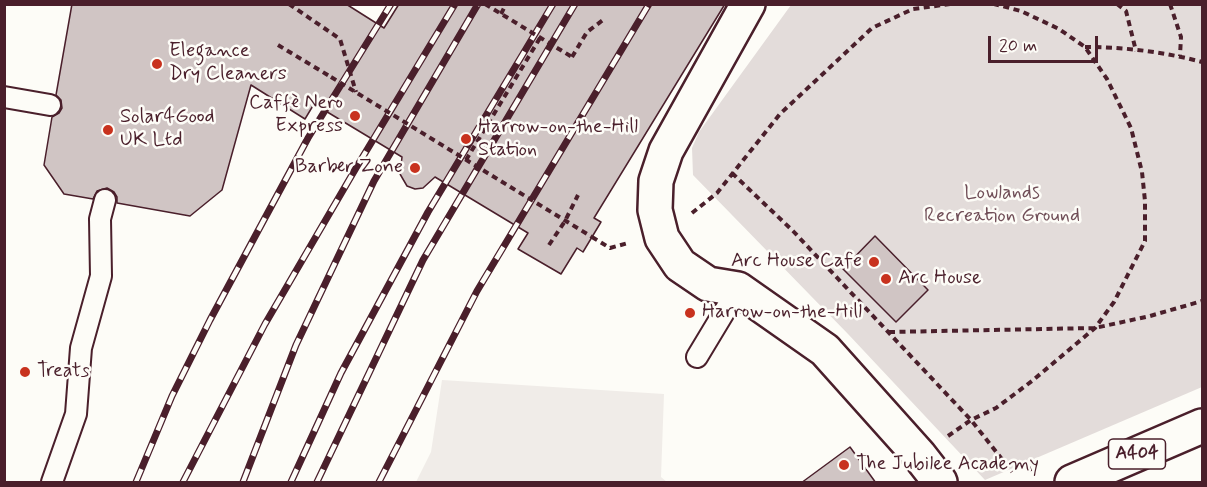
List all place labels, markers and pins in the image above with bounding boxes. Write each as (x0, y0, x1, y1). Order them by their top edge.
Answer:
place label: Elegance Dry Cleaners (169, 40, 287, 87)
marker: Elegance Dry Cleaners (150, 57, 164, 71)
place label: Caffè Nero Express (249, 92, 343, 139)
place label: Solar4Good UK Ltd (120, 106, 215, 153)
marker: Caffè Nero Express (348, 109, 362, 123)
place label: Harrow-on-the-Hill Station (478, 116, 638, 163)
marker: Solar4Good UK Ltd (101, 123, 115, 137)
marker: Harrow-on-the-Hill Station (459, 132, 473, 146)
place label: Barber Zone (295, 156, 403, 180)
marker: Barber Zone (408, 161, 422, 175)
place label: Arc House Cafe (731, 250, 862, 274)
marker: Arc House Cafe (867, 255, 881, 269)
place label: Arc House (898, 267, 981, 291)
marker: Arc House (879, 272, 893, 286)
place label: Harrow-on-the-Hill (702, 301, 862, 325)
marker: Harrow-on-the-Hill (683, 306, 697, 320)
place label: Treats (37, 360, 90, 384)
marker: Treats (18, 365, 32, 379)
place label: The Jubilee Academy (856, 453, 1039, 477)
marker: The Jubilee Academy (837, 458, 851, 472)

